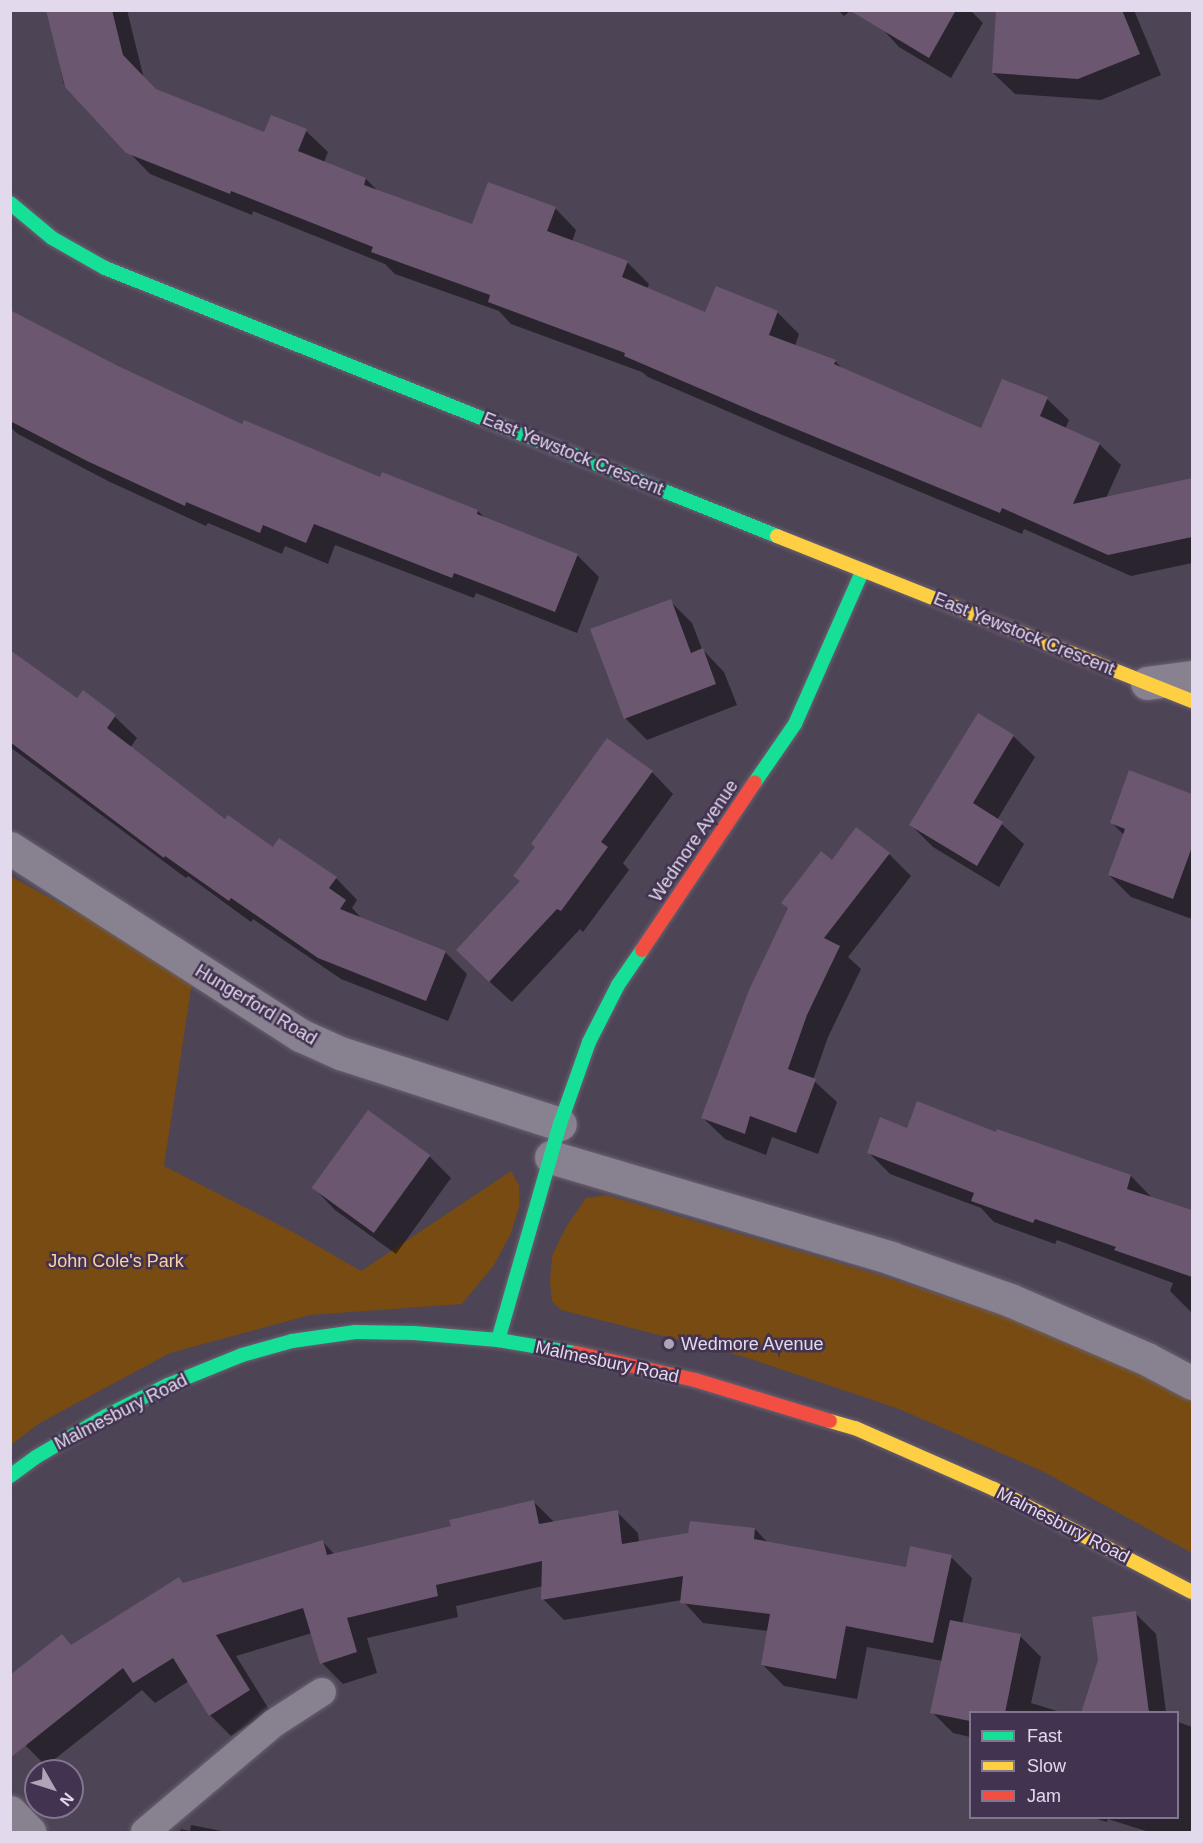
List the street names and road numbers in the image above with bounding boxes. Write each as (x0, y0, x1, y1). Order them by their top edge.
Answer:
street label: East Yewstock Crescent (479, 408, 667, 500)
street label: East Yewstock Crescent (930, 588, 1118, 680)
street label: Wedmore Avenue (645, 776, 743, 906)
street label: Hungerford Road (191, 960, 321, 1050)
street label: Malmesbury Road (533, 1336, 681, 1388)
street label: Malmesbury Road (51, 1369, 191, 1455)
street label: Malmesbury Road (993, 1482, 1133, 1568)

